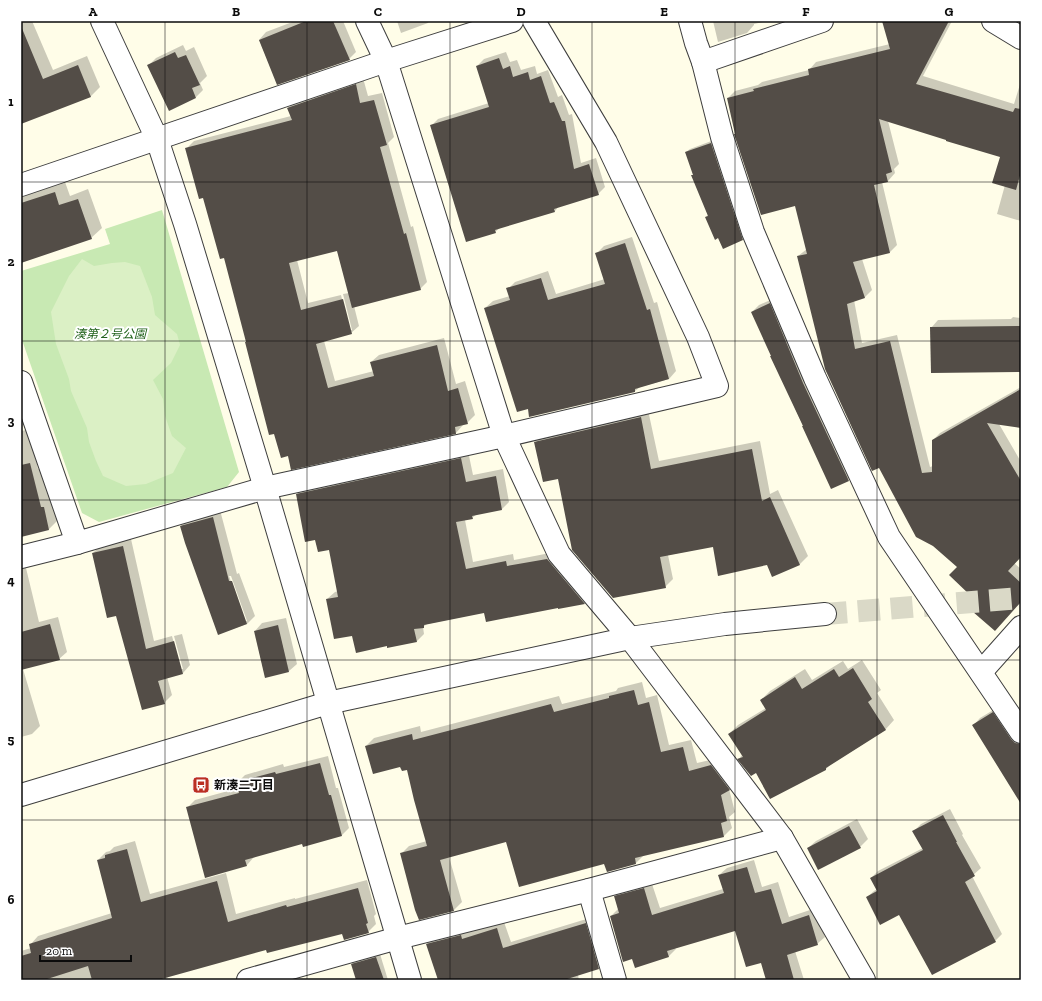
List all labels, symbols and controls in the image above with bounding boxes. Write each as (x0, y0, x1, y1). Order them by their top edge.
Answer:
text: A (89, 4, 98, 19)
text: B (232, 4, 240, 19)
text: C (374, 4, 382, 19)
text: D (516, 4, 526, 19)
text: E (660, 4, 668, 19)
text: F (802, 4, 810, 19)
text: G (945, 4, 954, 19)
text: 1 (8, 94, 14, 109)
text: 2 (8, 254, 15, 269)
park label: 湊第２号公園 (74, 327, 148, 341)
text: 3 (8, 413, 15, 428)
text: 4 (7, 573, 15, 588)
text: 5 (8, 732, 15, 747)
bus stop icon: 新湊二丁目 (191, 775, 211, 795)
place label: 新湊二丁目 (214, 778, 274, 792)
text: 6 (8, 892, 15, 907)
scale bar (40, 937, 131, 963)
text: 20 m (46, 944, 73, 958)

